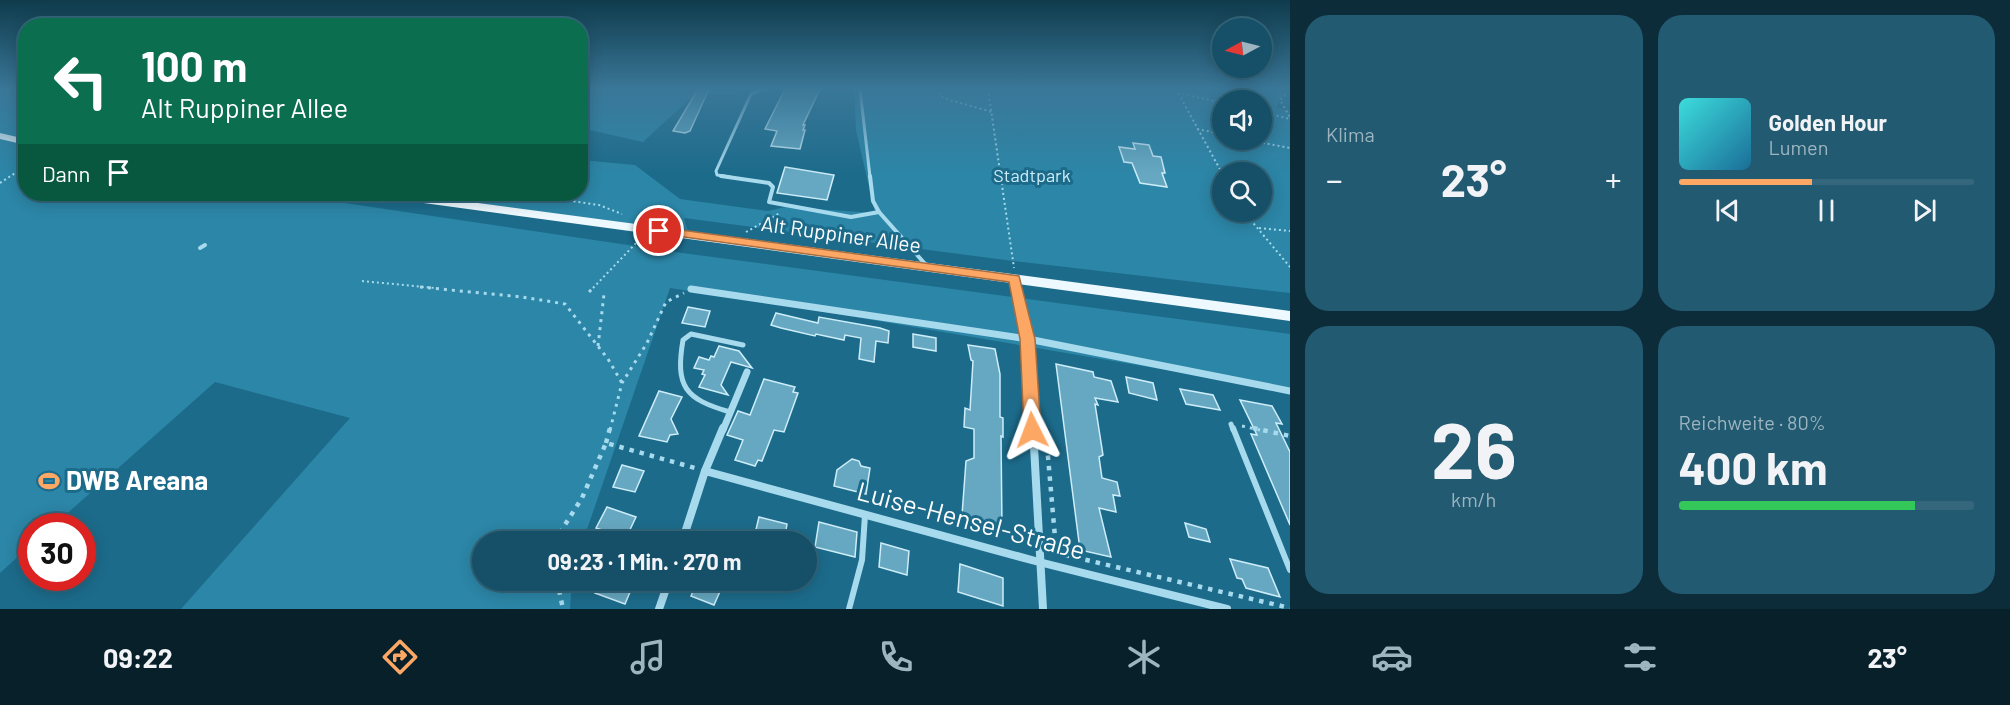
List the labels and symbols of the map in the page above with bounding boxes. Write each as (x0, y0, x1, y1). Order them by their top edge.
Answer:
north arrow (1212, 18, 1272, 78)
park label: Stadtpark (993, 164, 1071, 186)
pin (633, 205, 684, 256)
street label: Alt Ruppiner Allee (760, 210, 923, 257)
position arrow (1000, 398, 1064, 462)
place label: DWB Areana (66, 464, 208, 495)
sports icon: DWB Areana (37, 469, 61, 493)
street label: Luise-Hensel-Straße (854, 474, 1089, 565)
speed limit sign: 30 (18, 513, 96, 591)

